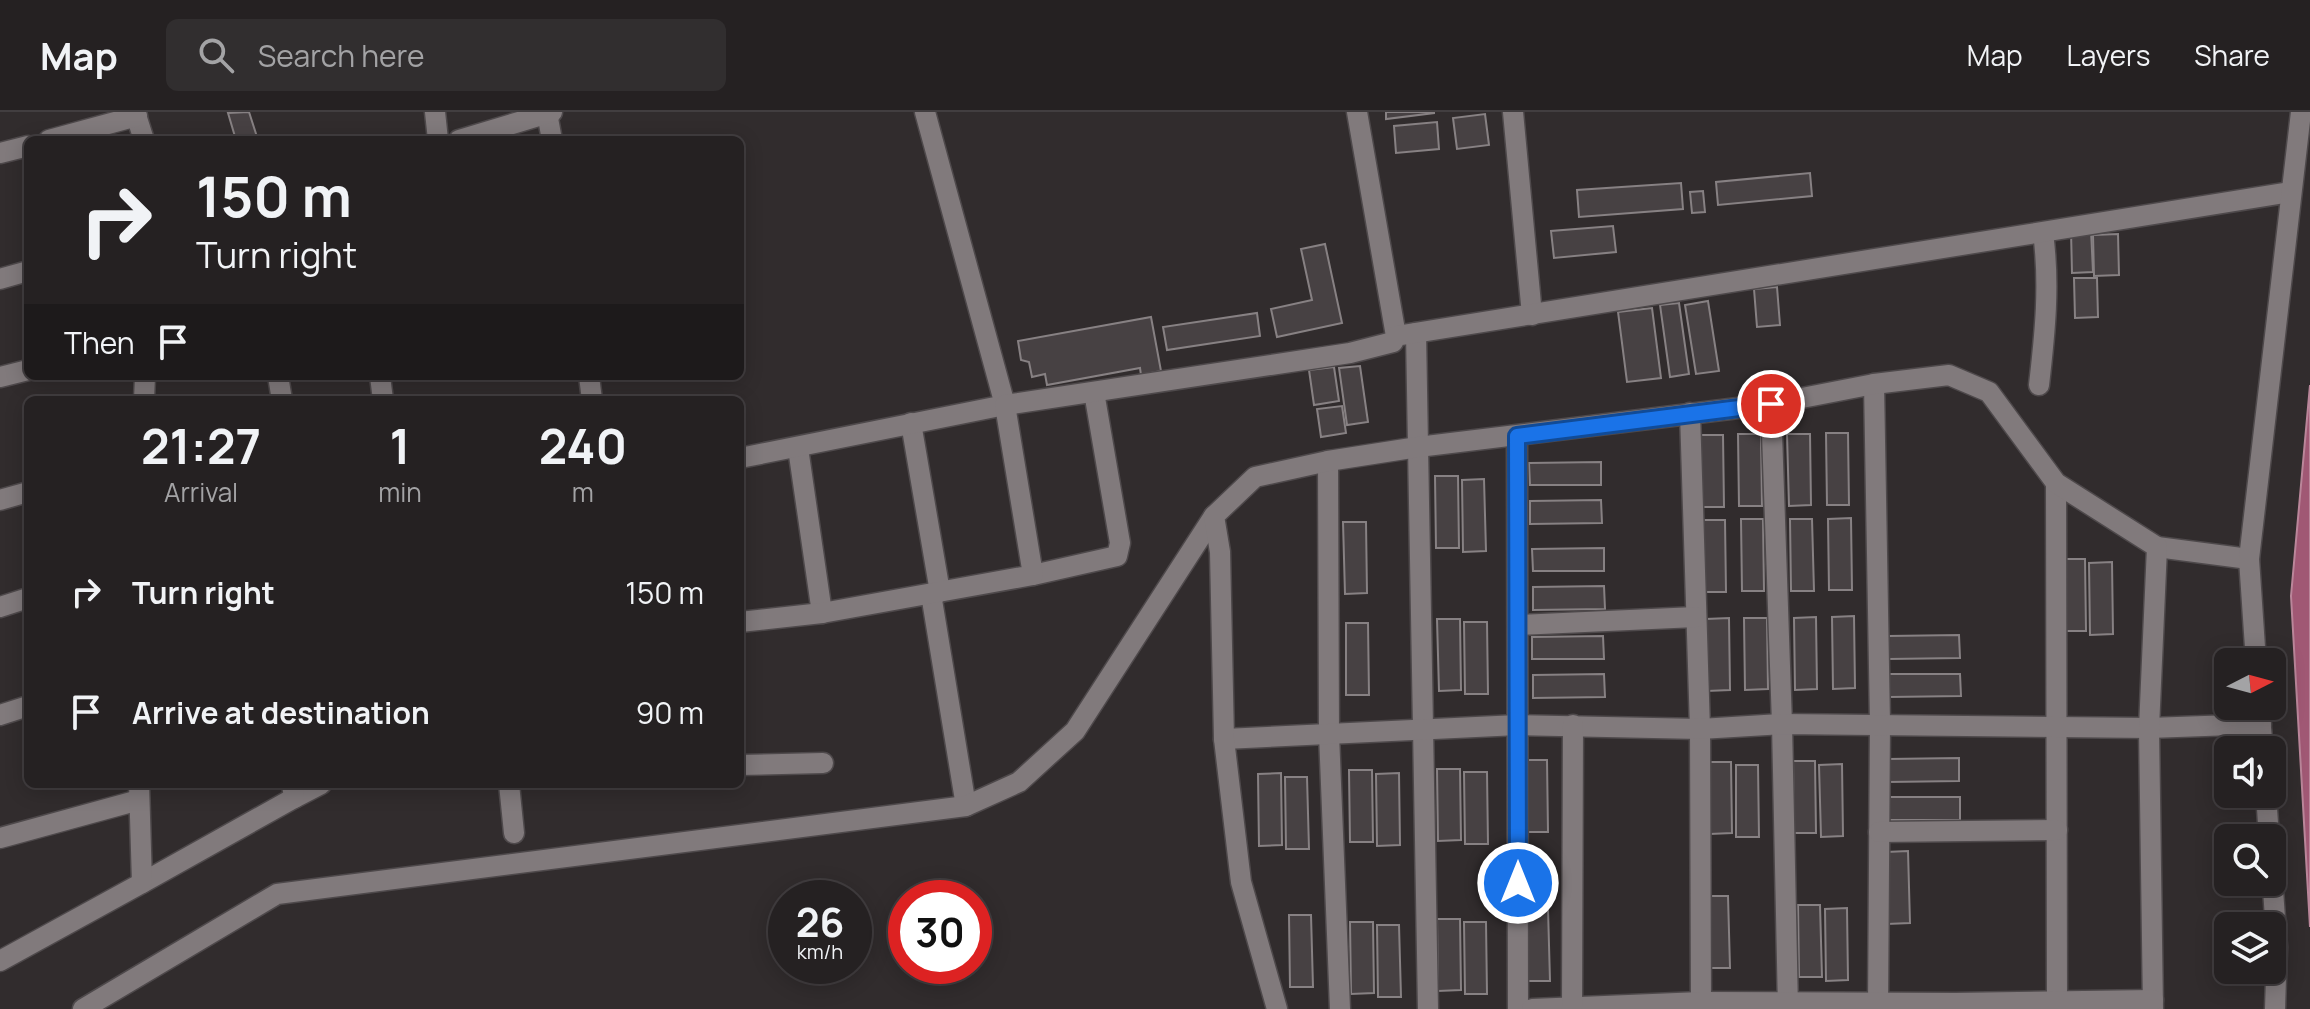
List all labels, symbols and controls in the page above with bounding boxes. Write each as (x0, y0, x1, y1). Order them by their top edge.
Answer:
search box (166, 19, 726, 91)
text: Map (40, 29, 118, 81)
icon: search (194, 33, 238, 77)
text: Search here (258, 35, 425, 76)
text: Map (1967, 36, 2023, 74)
text: Layers (2067, 36, 2150, 74)
text: Share (2194, 36, 2270, 74)
text: 150 m (196, 157, 352, 234)
icon: right (64, 168, 168, 272)
text: Turn right (196, 230, 357, 279)
icon: arrive (151, 320, 195, 364)
text: Then (64, 322, 135, 363)
pin (1737, 370, 1805, 438)
icon: arrive (1749, 382, 1793, 426)
text: 21:27 (141, 413, 261, 478)
text: 1 (389, 413, 410, 478)
text: 240 (539, 413, 627, 478)
text: Arrival (164, 474, 238, 510)
text: min (378, 474, 422, 510)
text: m (572, 474, 594, 510)
icon: right (64, 570, 108, 614)
text: Turn right (132, 572, 275, 613)
text: 150 m (625, 572, 704, 613)
north arrow (2214, 648, 2286, 720)
map controls (2214, 648, 2286, 984)
icon: arrive (64, 690, 108, 734)
text: Arrive at destination (132, 692, 430, 733)
text: 90 m (636, 692, 704, 733)
button: sound (2214, 736, 2286, 808)
button: search (2214, 824, 2286, 896)
position arrow (1476, 841, 1560, 925)
speed limit sign: 30 (888, 880, 992, 984)
text: 26 (796, 894, 844, 949)
button: layers (2214, 912, 2286, 984)
text: km/h (797, 938, 843, 965)

